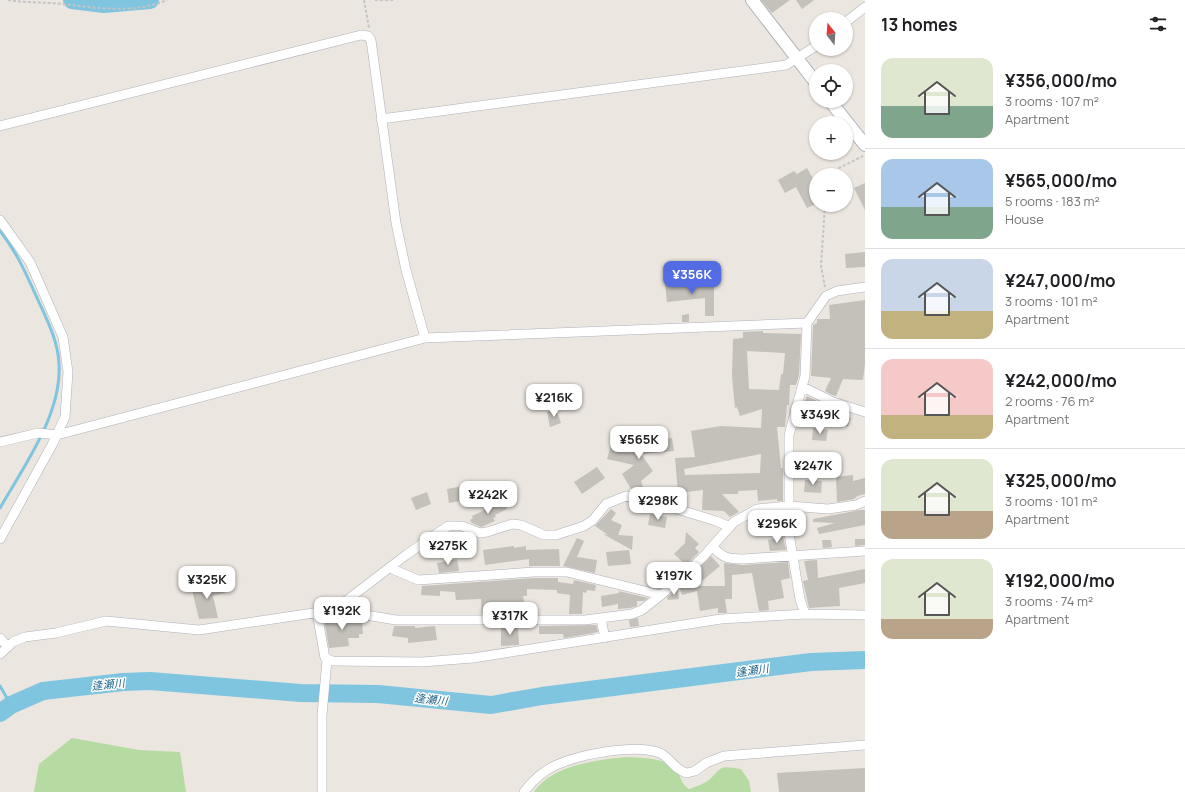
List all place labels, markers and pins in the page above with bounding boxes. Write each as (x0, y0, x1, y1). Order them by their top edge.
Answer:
pin: ¥356K (664, 261, 720, 295)
pin: ¥216K (526, 384, 582, 418)
pin: ¥349K (792, 401, 848, 435)
pin: ¥565K (611, 426, 667, 460)
pin: ¥247K (785, 452, 841, 486)
pin: ¥242K (460, 481, 516, 515)
pin: ¥298K (630, 487, 686, 521)
pin: ¥296K (749, 510, 805, 544)
pin: ¥275K (420, 532, 476, 566)
pin: ¥197K (646, 562, 702, 596)
pin: ¥325K (179, 566, 235, 600)
pin: ¥192K (314, 597, 370, 631)
pin: ¥317K (482, 602, 538, 636)

